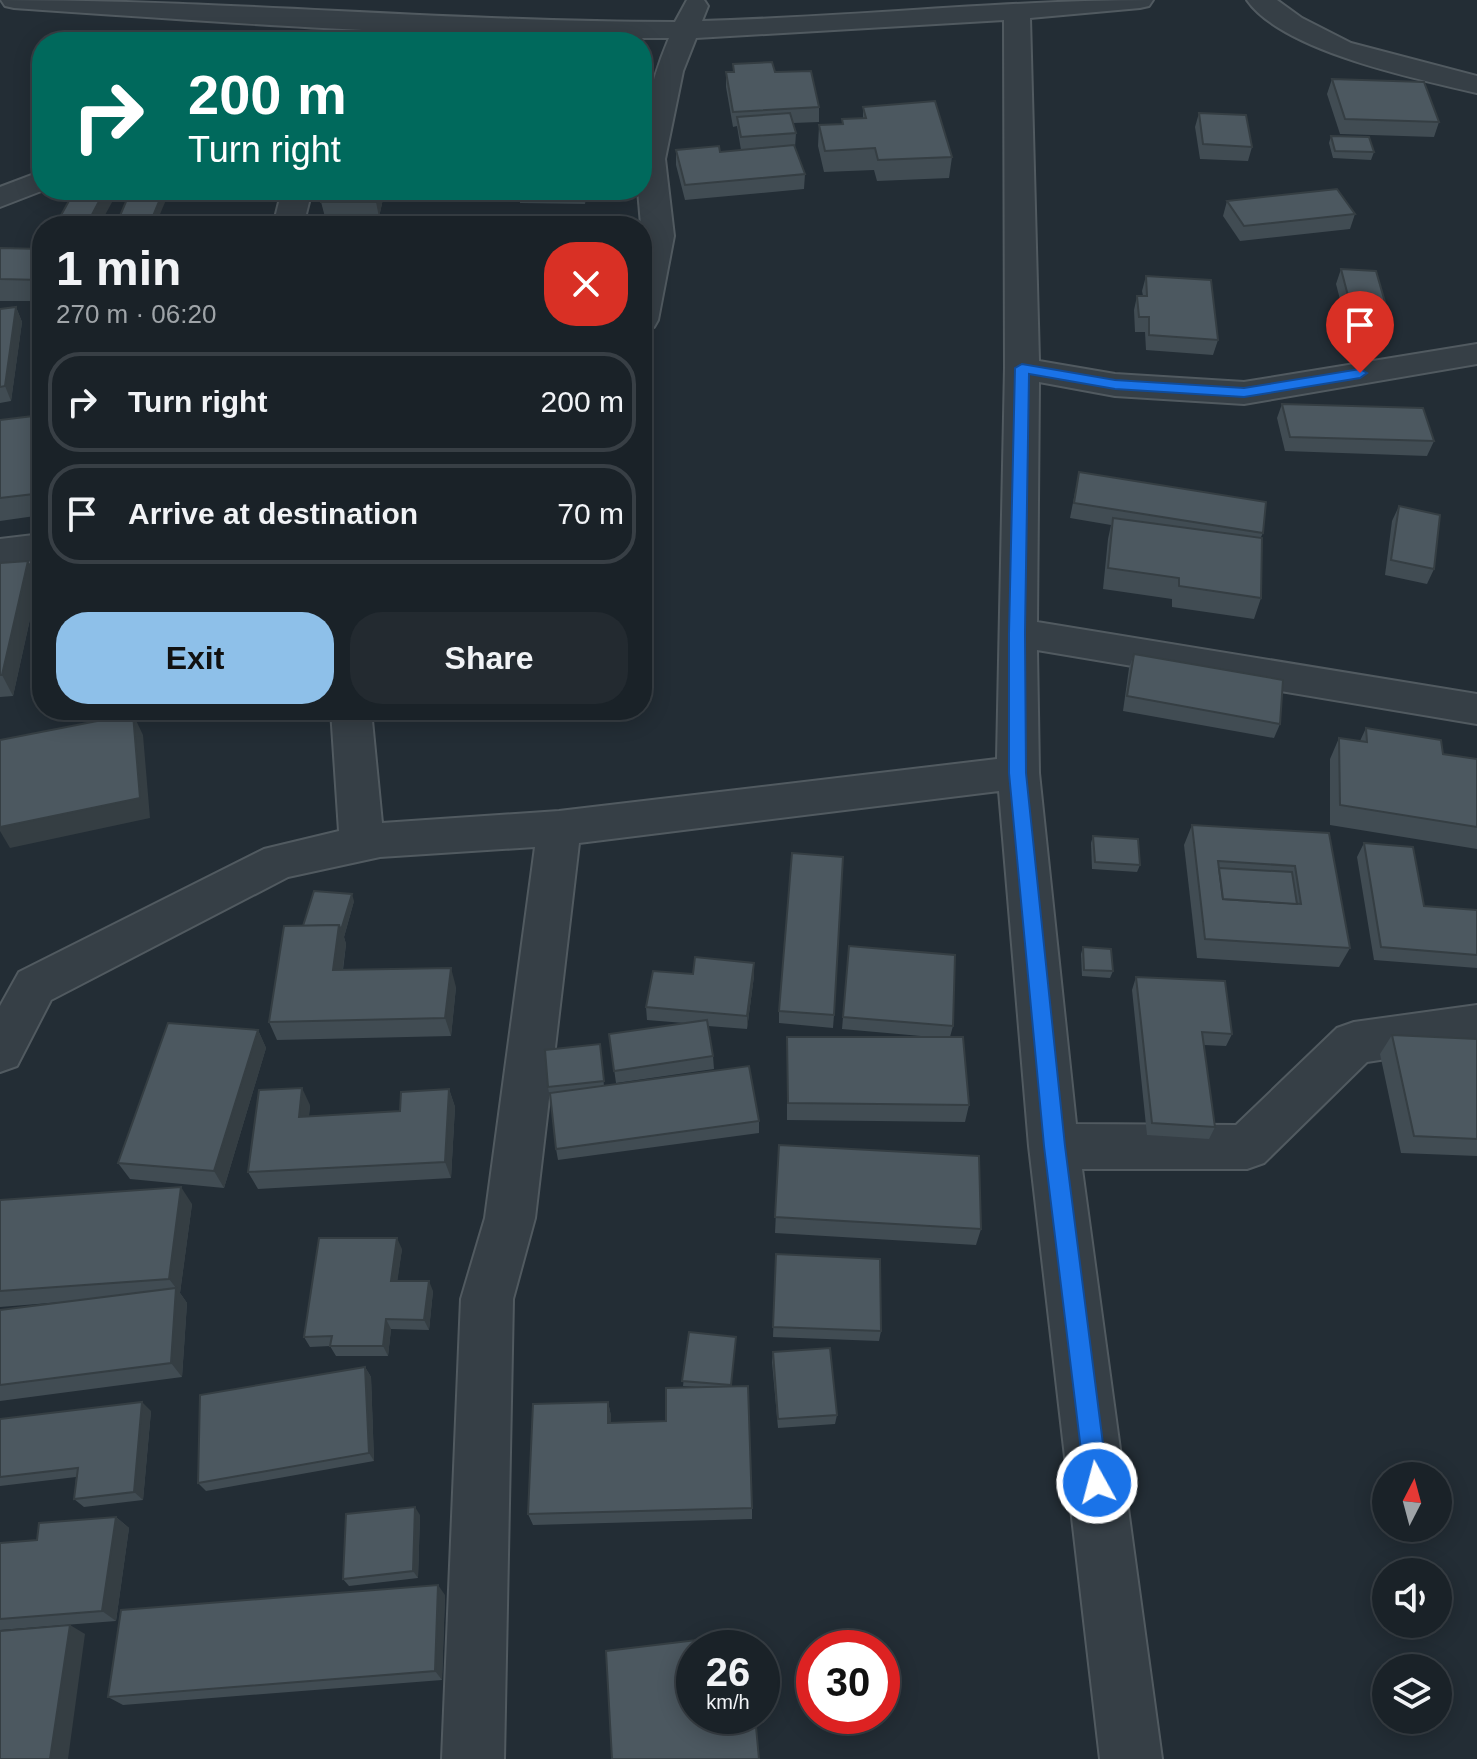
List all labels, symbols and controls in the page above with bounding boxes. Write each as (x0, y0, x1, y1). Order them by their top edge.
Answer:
text: 200 m (188, 63, 347, 126)
icon: right (56, 64, 160, 168)
text: Turn right (188, 129, 341, 170)
text: 1 min (56, 242, 181, 295)
button: close (544, 242, 628, 326)
pin (1326, 291, 1394, 373)
text: 270 m · 06:20 (56, 299, 216, 329)
icon: arrive (1338, 303, 1382, 347)
icon: right (60, 380, 104, 424)
text: Turn right (128, 385, 267, 418)
text: 200 m (541, 385, 624, 418)
icon: arrive (60, 492, 104, 536)
text: Arrive at destination (128, 497, 418, 530)
text: 70 m (557, 497, 624, 530)
button: Exit (56, 612, 334, 704)
button: Share (350, 612, 628, 704)
position arrow (1055, 1441, 1139, 1525)
north arrow (1372, 1462, 1452, 1542)
map controls (1372, 1462, 1452, 1734)
button: sound (1372, 1558, 1452, 1638)
speed limit sign: 30 (796, 1630, 900, 1734)
text: 26 (706, 1650, 750, 1694)
button: layers (1372, 1654, 1452, 1734)
text: km/h (706, 1691, 750, 1713)

